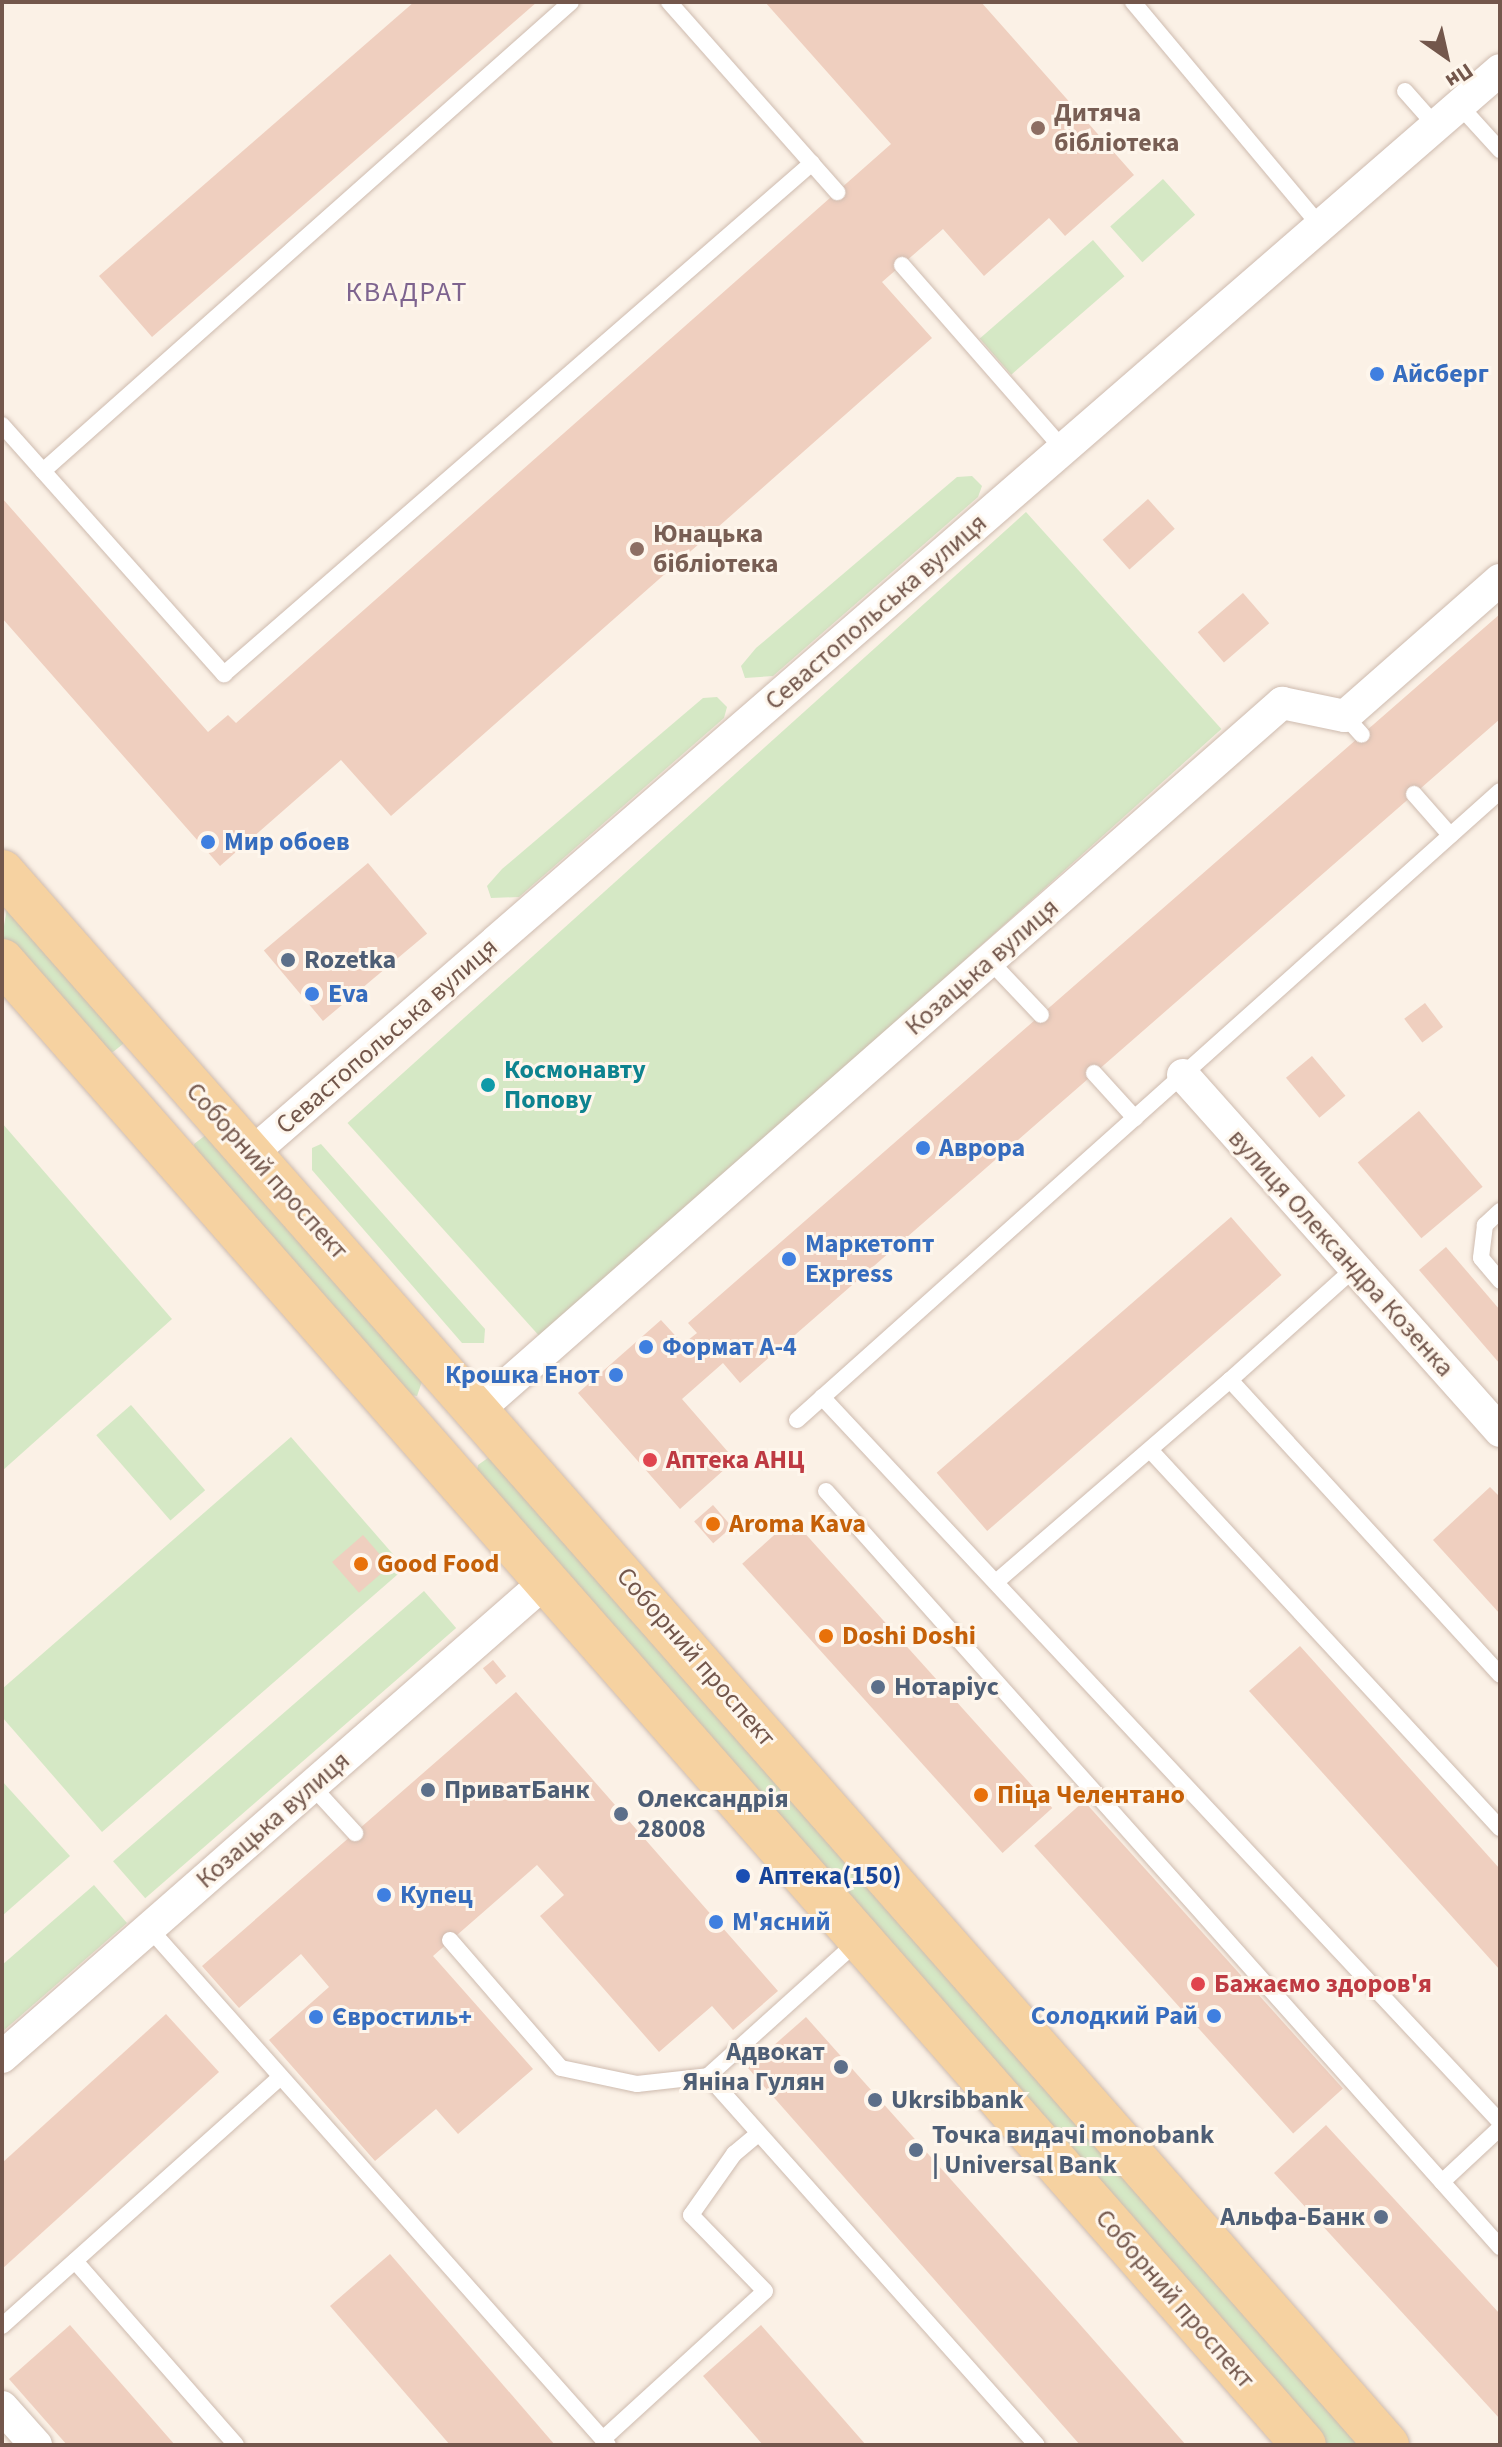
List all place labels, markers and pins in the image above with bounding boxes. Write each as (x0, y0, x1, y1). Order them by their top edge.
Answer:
place label: Дитяча бібліотека (1054, 97, 1179, 158)
marker: Дитяча бібліотека (1029, 119, 1047, 137)
place label: Айсберг (1393, 358, 1489, 390)
marker: Айсберг (1368, 365, 1386, 383)
place label: Юнацька бібліотека (653, 518, 778, 580)
marker: Юнацька бібліотека (628, 540, 646, 558)
place label: Мир обоев (224, 826, 350, 858)
marker: Мир обоев (199, 833, 217, 851)
place label: Rozetka (304, 944, 396, 976)
marker: Rozetka (279, 951, 297, 969)
place label: Eva (328, 978, 369, 1010)
marker: Eva (303, 985, 321, 1003)
place label: Космонавту Попову (504, 1054, 646, 1116)
marker: Космонавту Попову (479, 1076, 497, 1094)
place label: Аврора (939, 1132, 1025, 1164)
marker: Аврора (914, 1139, 932, 1157)
place label: Маркетопт Express (805, 1228, 935, 1290)
marker: Маркетопт Express (780, 1250, 798, 1268)
place label: Формат А-4 (662, 1331, 797, 1363)
marker: Формат А-4 (637, 1338, 655, 1356)
place label: Крошка Енот (445, 1359, 600, 1391)
marker: Крошка Енот (607, 1366, 625, 1384)
place label: Аптека АНЦ (666, 1444, 804, 1476)
marker: Аптека АНЦ (641, 1451, 659, 1469)
place label: Aroma Kava (729, 1508, 866, 1540)
marker: Aroma Kava (704, 1515, 722, 1533)
place label: Good Food (377, 1548, 499, 1580)
marker: Good Food (352, 1555, 370, 1573)
place label: Doshi Doshi (842, 1620, 976, 1652)
marker: Doshi Doshi (817, 1627, 835, 1645)
place label: Нотаріус (894, 1671, 999, 1703)
marker: Нотаріус (869, 1678, 887, 1696)
place label: ПриватБанк (444, 1774, 590, 1806)
place label: Піца Челентано (997, 1779, 1185, 1811)
marker: ПриватБанк (419, 1781, 437, 1799)
place label: Олександрія 28008 (637, 1783, 789, 1844)
marker: Піца Челентано (972, 1786, 990, 1804)
marker: Олександрія 28008 (612, 1805, 630, 1823)
place label: Аптека(150) (759, 1860, 901, 1892)
marker: Аптека(150) (734, 1867, 752, 1885)
place label: Купец (400, 1879, 473, 1911)
marker: Купец (375, 1886, 393, 1904)
place label: М'ясний (732, 1906, 831, 1938)
marker: М'ясний (707, 1913, 725, 1931)
place label: Бажаємо здоров'я (1214, 1968, 1432, 2000)
marker: Бажаємо здоров'я (1189, 1975, 1207, 1993)
place label: Солодкий Рай (1031, 2000, 1198, 2032)
place label: Євростиль+ (332, 2001, 472, 2033)
marker: Солодкий Рай (1205, 2007, 1223, 2025)
marker: Євростиль+ (307, 2008, 325, 2026)
place label: Адвокат Яніна Гулян (682, 2036, 825, 2098)
marker: Адвокат Яніна Гулян (832, 2058, 850, 2076)
place label: Ukrsibbank (891, 2084, 1024, 2116)
marker: Ukrsibbank (866, 2091, 884, 2109)
place label: Точка видачі monobank | Universal Bank (932, 2119, 1214, 2180)
marker: Точка видачі monobank | Universal Bank (907, 2141, 925, 2159)
place label: Альфа-Банк (1220, 2201, 1365, 2233)
marker: Альфа-Банк (1372, 2208, 1390, 2226)

